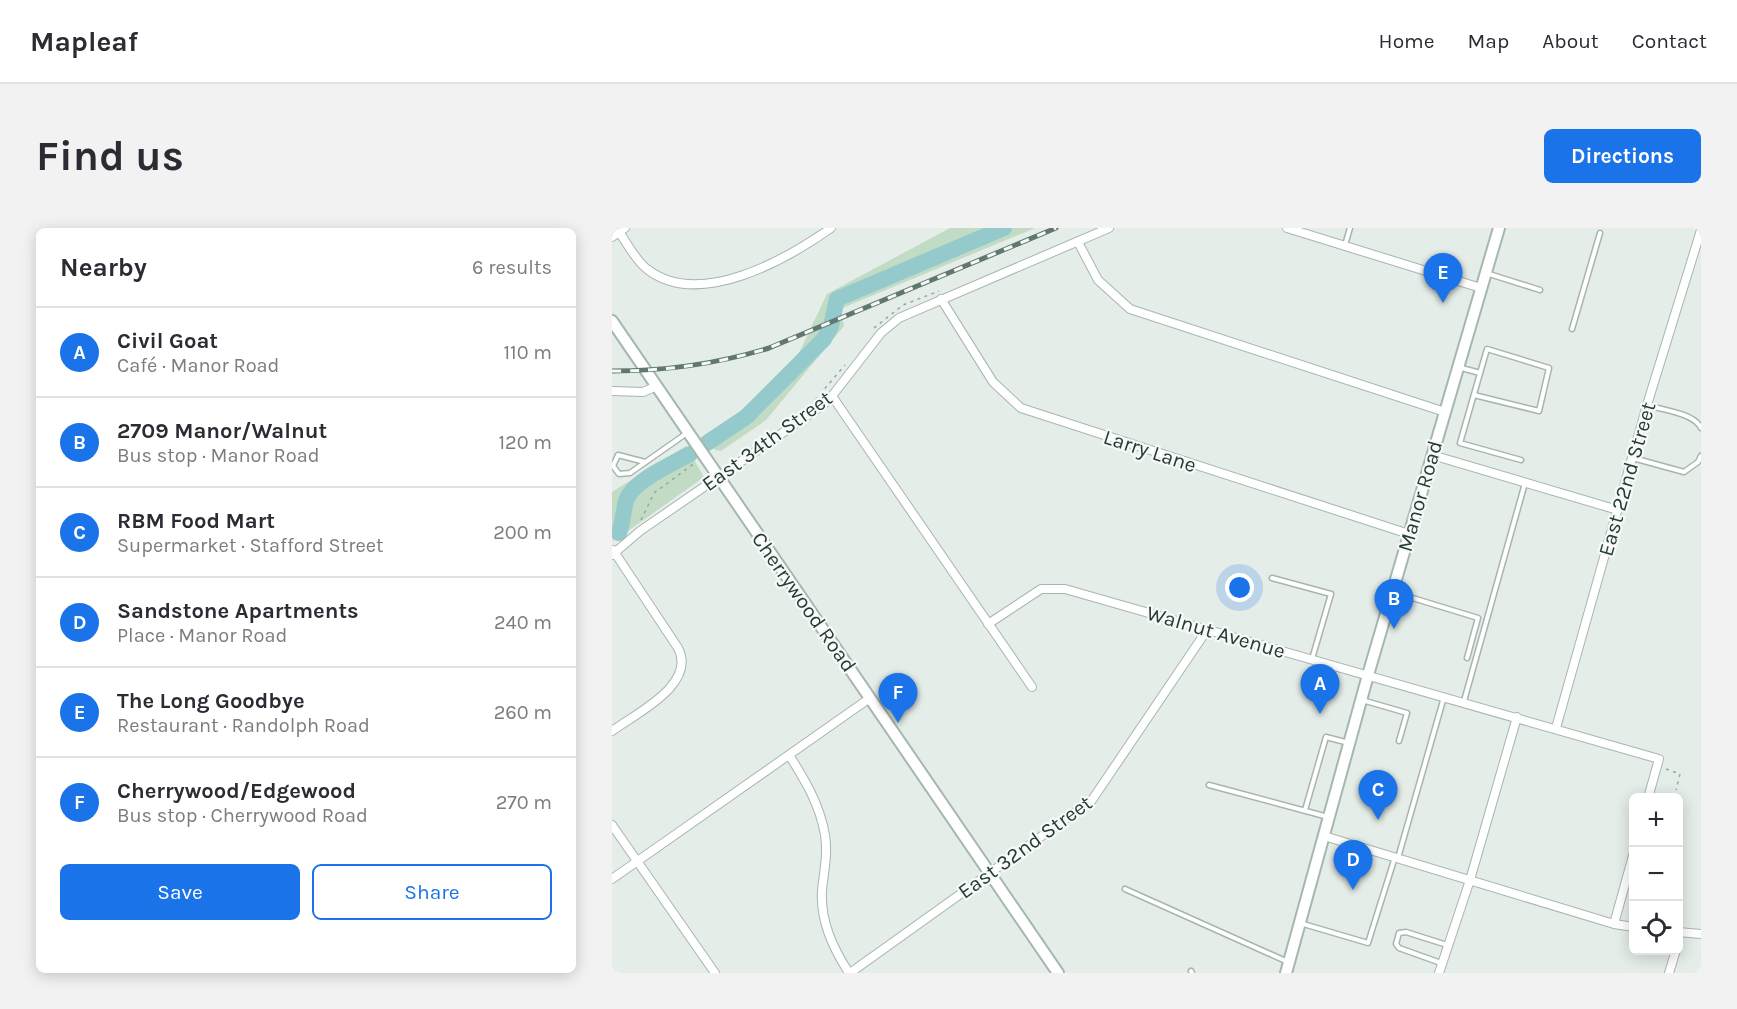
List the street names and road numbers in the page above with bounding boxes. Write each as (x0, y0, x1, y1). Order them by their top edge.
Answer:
street label: East 34th Street (697, 386, 837, 496)
street label: East 22nd Street (1594, 399, 1661, 559)
street label: Larry Lane (1101, 425, 1199, 477)
street label: Manor Road (1393, 438, 1447, 554)
street label: Cherrywood Road (747, 527, 861, 677)
street label: Walnut Avenue (1144, 601, 1288, 663)
street label: East 32nd Street (953, 790, 1097, 904)

